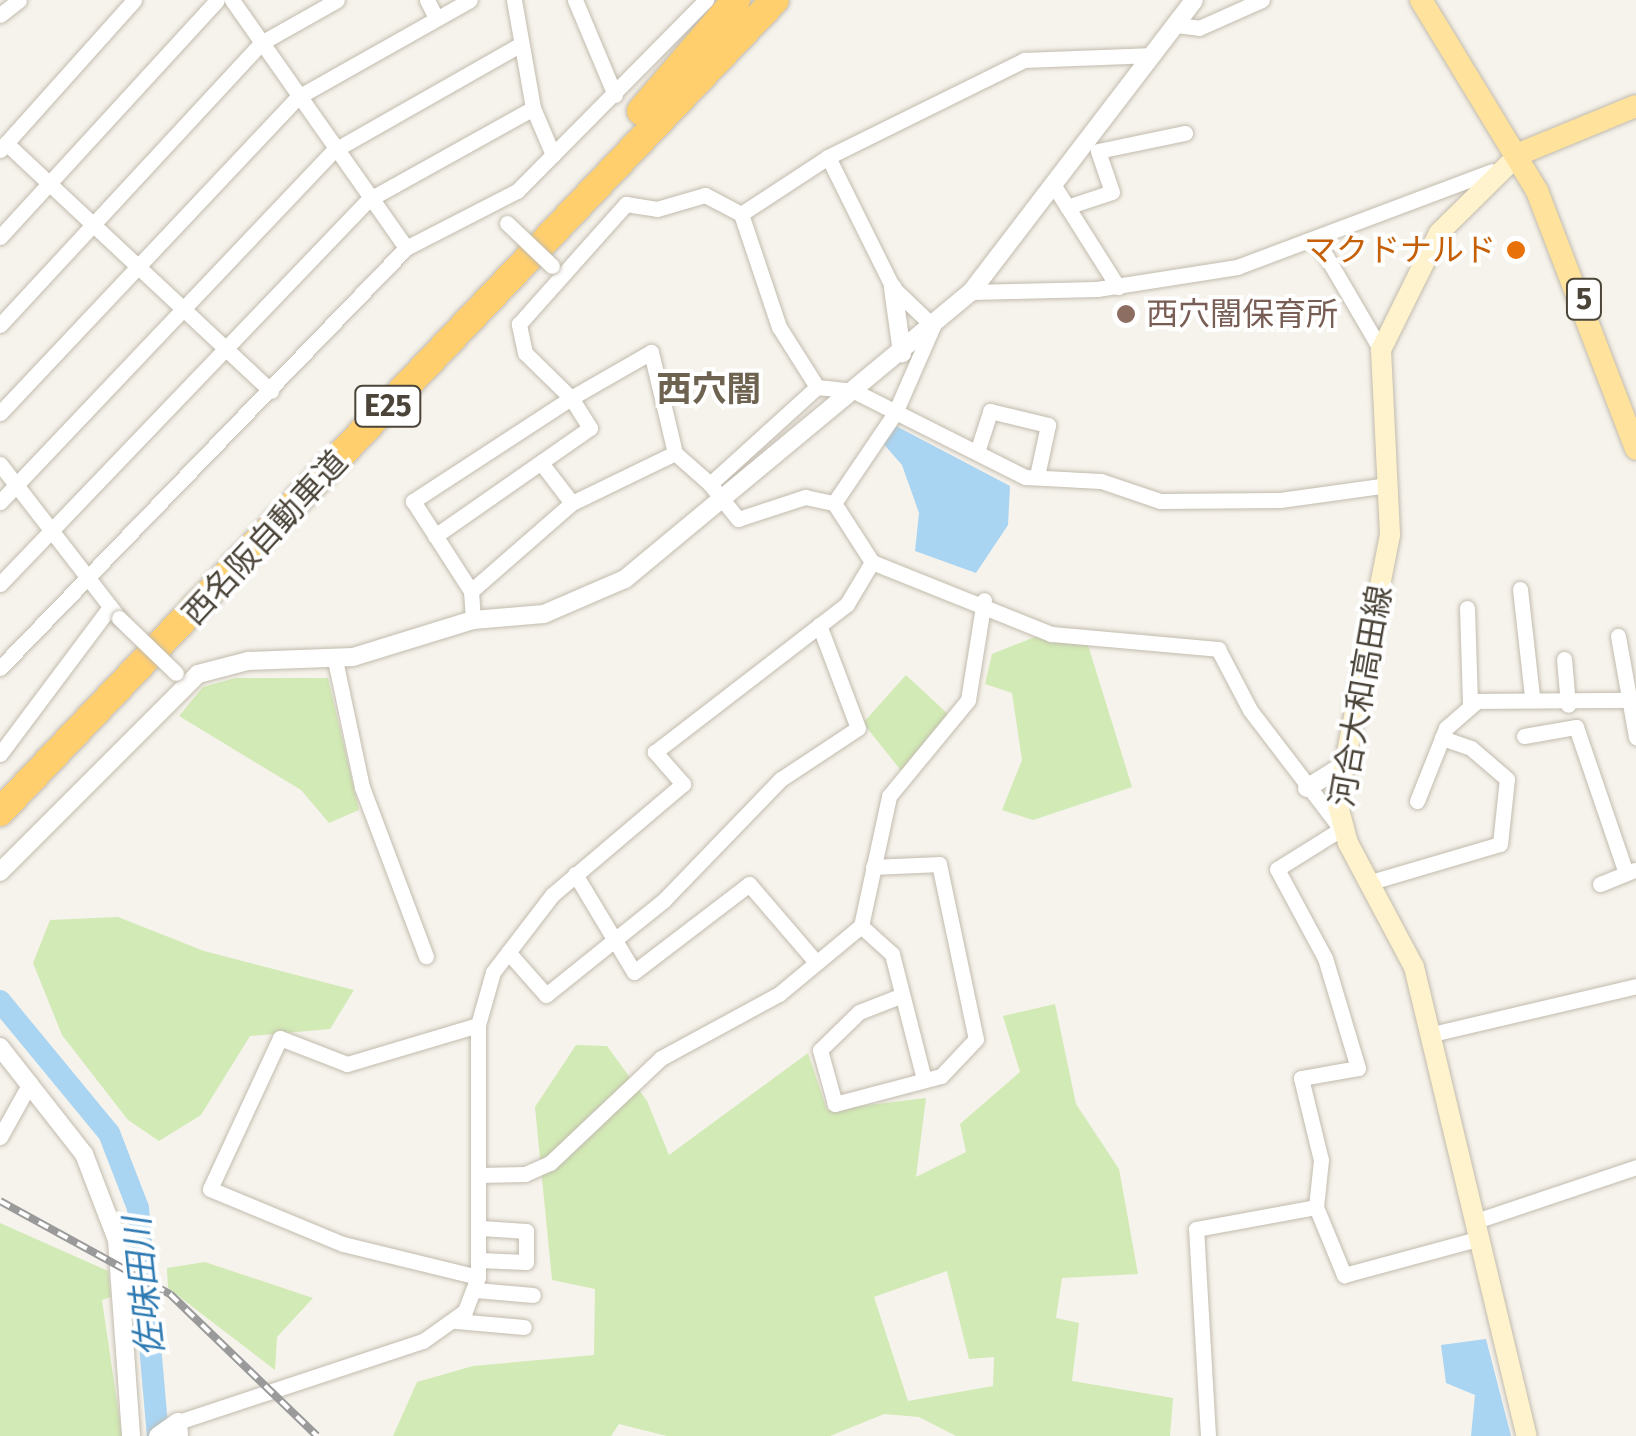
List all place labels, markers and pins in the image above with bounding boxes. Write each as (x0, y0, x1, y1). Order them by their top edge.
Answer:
place label: マクドナルド (1304, 231, 1496, 269)
marker: マクドナルド (1505, 239, 1527, 261)
place label: 西穴闇保育所 (1146, 295, 1338, 333)
marker: 西穴闇保育所 (1115, 303, 1137, 325)

